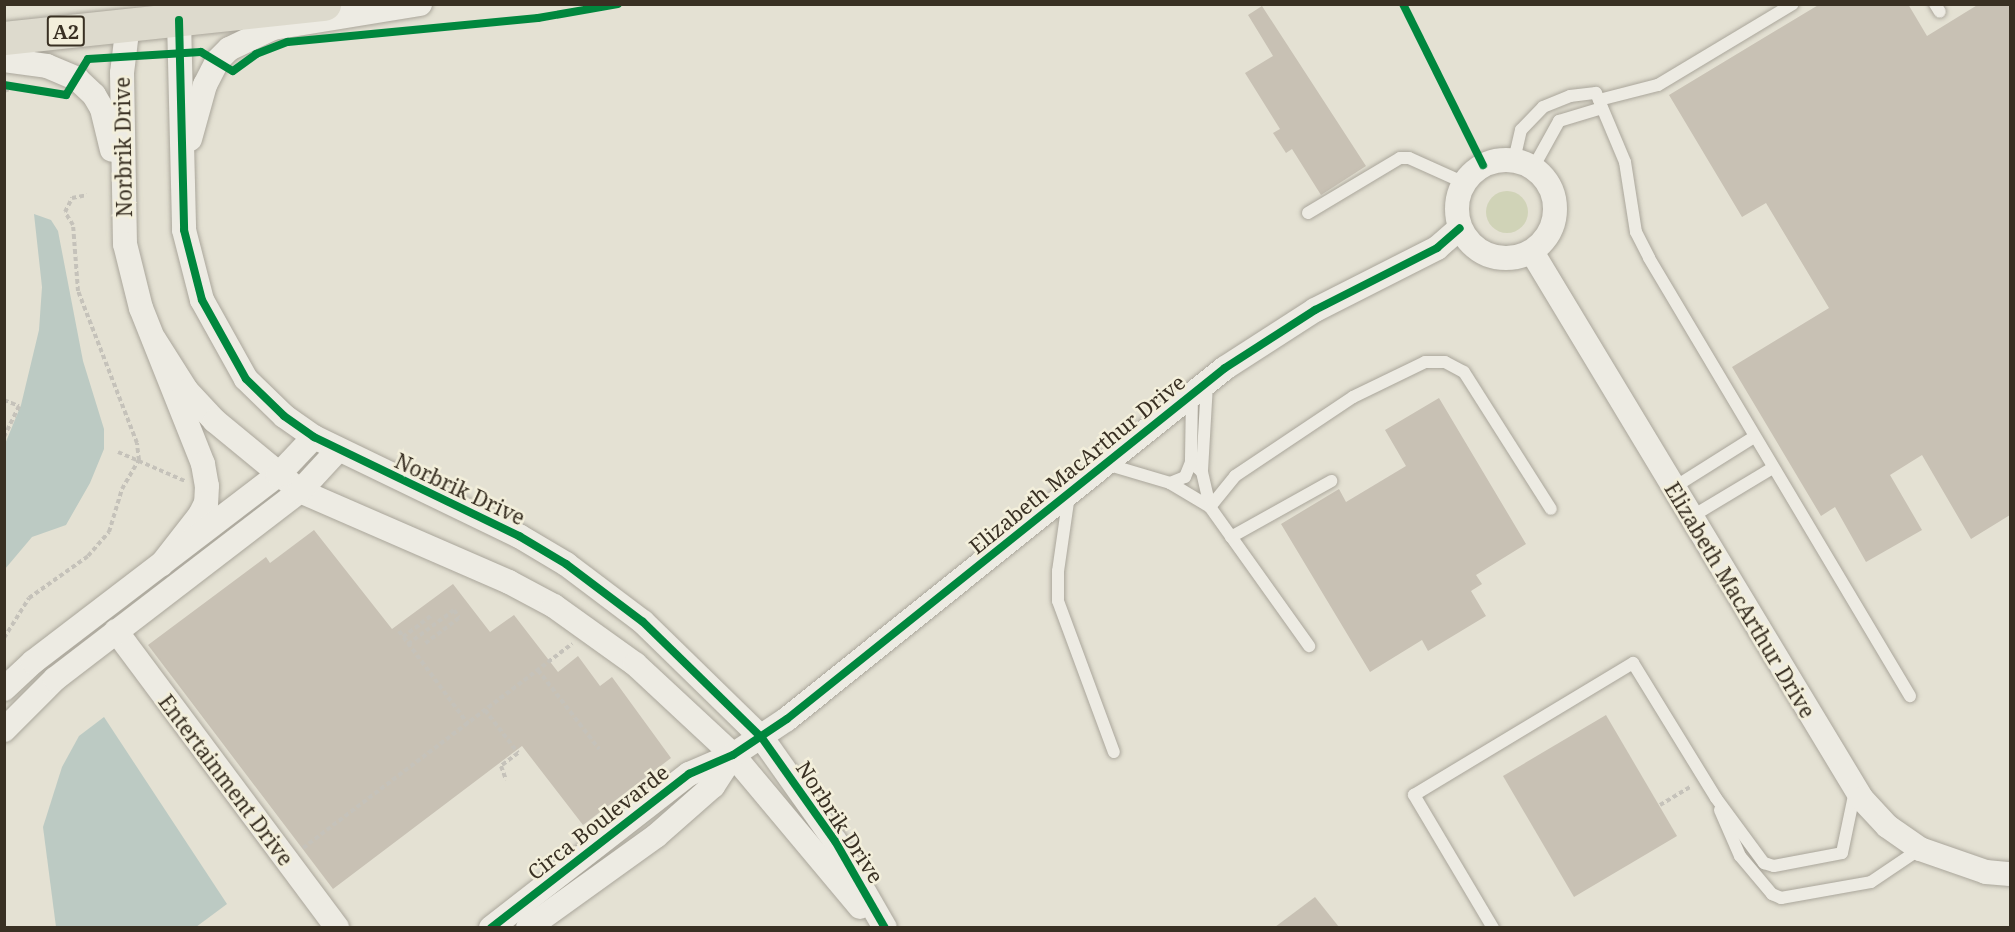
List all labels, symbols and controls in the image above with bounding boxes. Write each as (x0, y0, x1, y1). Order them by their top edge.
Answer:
road number: A2 (46, 14, 86, 48)
street label: Norbrik Drive (109, 77, 137, 217)
street label: Elizabeth MacArthur Drive (964, 369, 1190, 559)
street label: Norbrik Drive (391, 448, 529, 530)
street label: Elizabeth MacArthur Drive (1660, 478, 1820, 722)
street label: Entertainment Drive (154, 690, 298, 870)
street label: Norbrik Drive (791, 756, 889, 888)
street label: Circa Boulevarde (522, 759, 674, 885)

